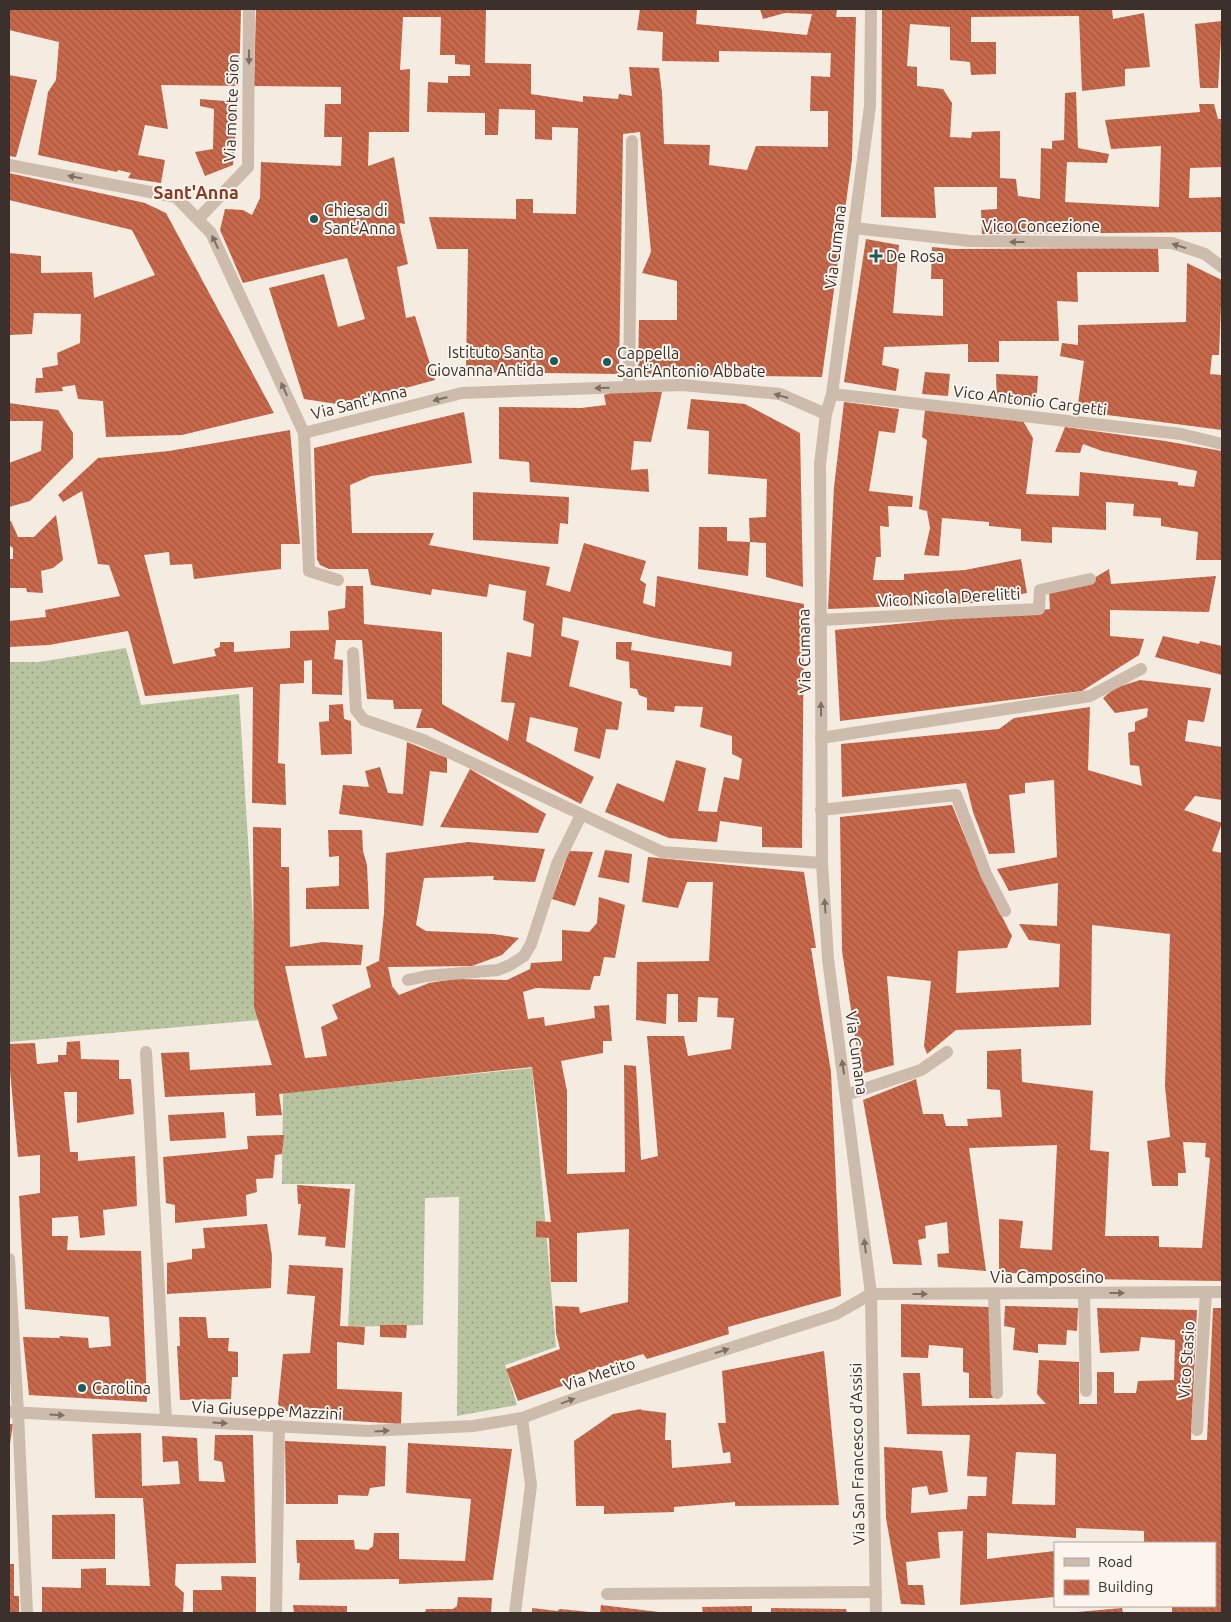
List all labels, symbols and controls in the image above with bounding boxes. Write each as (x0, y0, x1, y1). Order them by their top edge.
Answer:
one-way arrow (245, 50, 253, 66)
street label: Via monte Sion (220, 54, 242, 162)
one-way arrow (66, 173, 82, 181)
district label: Sant'Anna (153, 182, 239, 202)
place label: Chiesa di Sant'Anna (324, 201, 396, 237)
street label: Via Cumana (821, 204, 849, 290)
marker: Chiesa di Sant'Anna (308, 213, 320, 225)
street label: Vico Concezione (982, 217, 1100, 235)
one-way arrow (210, 234, 219, 249)
one-way arrow (1009, 238, 1025, 246)
one-way arrow (1171, 241, 1186, 249)
place label: De Rosa (886, 247, 944, 265)
marker: De Rosa (870, 250, 882, 262)
place label: Istituto Santa Giovanna Antida (427, 343, 544, 379)
place label: Cappella Sant'Antonio Abbate (617, 344, 766, 380)
marker: Istituto Santa Giovanna Antida (548, 355, 560, 367)
marker: Cappella Sant'Antonio Abbate (601, 356, 613, 368)
street label: Via Sant'Anna (309, 381, 409, 423)
one-way arrow (279, 382, 287, 396)
street label: Vico Antonio Cargetti (952, 382, 1108, 418)
one-way arrow (594, 385, 610, 393)
one-way arrow (773, 392, 789, 400)
one-way arrow (433, 395, 448, 403)
street label: Vico Nicola Derelitti (877, 584, 1021, 610)
street label: Via Cumana (794, 609, 814, 693)
one-way arrow (817, 700, 825, 716)
one-way arrow (820, 898, 828, 914)
street label: Via Cumana (842, 1010, 872, 1096)
one-way arrow (838, 1059, 846, 1075)
one-way arrow (861, 1238, 869, 1254)
street label: Via Camposcino (990, 1268, 1104, 1286)
one-way arrow (1110, 1289, 1126, 1297)
one-way arrow (912, 1290, 928, 1298)
street label: Vico Stasio (1174, 1320, 1198, 1400)
one-way arrow (715, 1346, 730, 1354)
street label: Via Metito (561, 1354, 637, 1394)
street label: Via San Francesco d'Assisi (846, 1363, 868, 1545)
place label: Carolina (92, 1379, 151, 1397)
marker: Carolina (76, 1382, 88, 1394)
street label: Via Giuseppe Mazzini (191, 1397, 343, 1423)
one-way arrow (561, 1397, 576, 1405)
one-way arrow (50, 1411, 66, 1419)
one-way arrow (212, 1420, 228, 1428)
one-way arrow (374, 1426, 390, 1434)
legend (1054, 1542, 1216, 1607)
text: Road (1098, 1553, 1133, 1570)
text: Building (1098, 1578, 1153, 1595)

